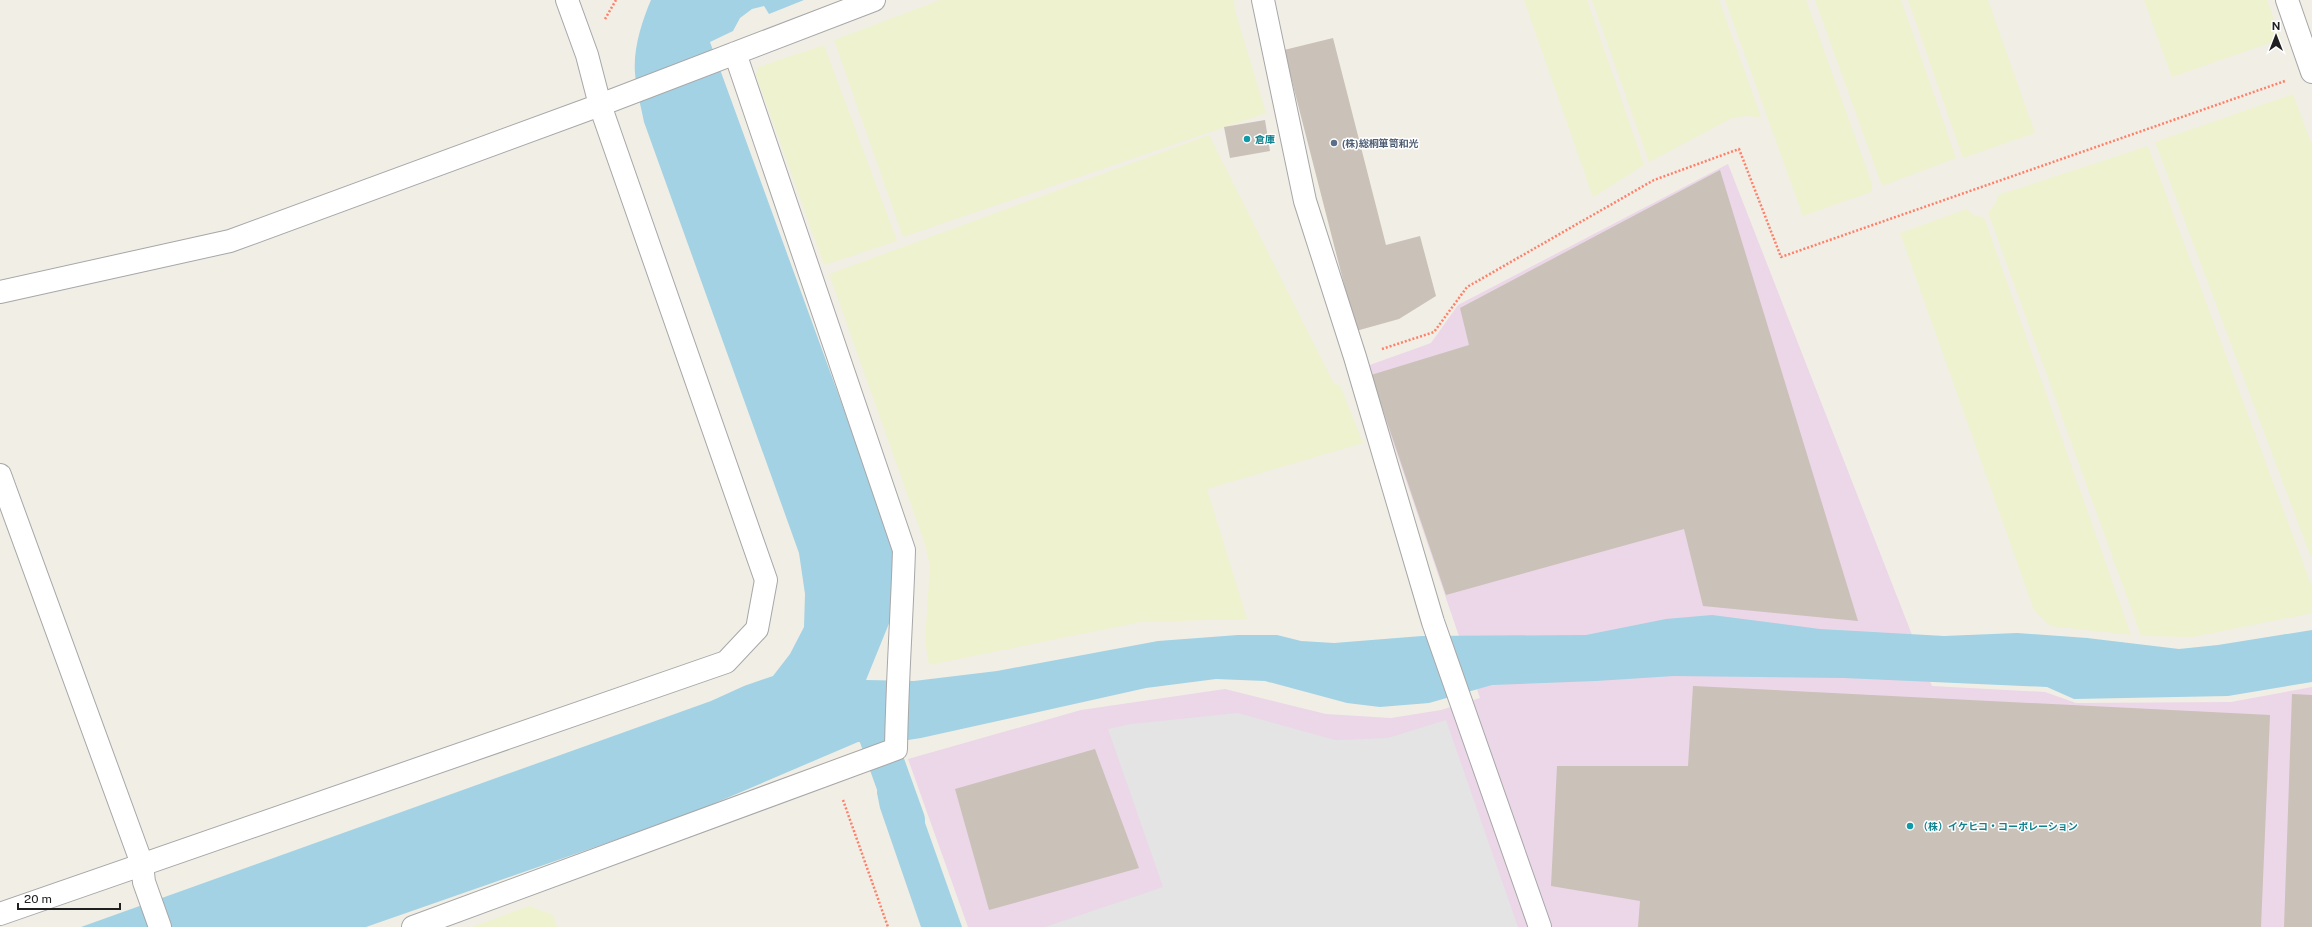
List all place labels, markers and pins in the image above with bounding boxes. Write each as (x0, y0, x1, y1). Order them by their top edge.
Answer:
place label: 倉庫 (1255, 133, 1275, 145)
marker: 倉庫 (1242, 134, 1252, 144)
place label: (株)総桐箪笥和光 (1342, 137, 1419, 149)
marker: (株)総桐箪笥和光 (1329, 138, 1339, 148)
place label: （株）イケヒコ・コーポレーション (1918, 820, 2078, 832)
marker: （株）イケヒコ・コーポレーション (1905, 821, 1915, 831)

